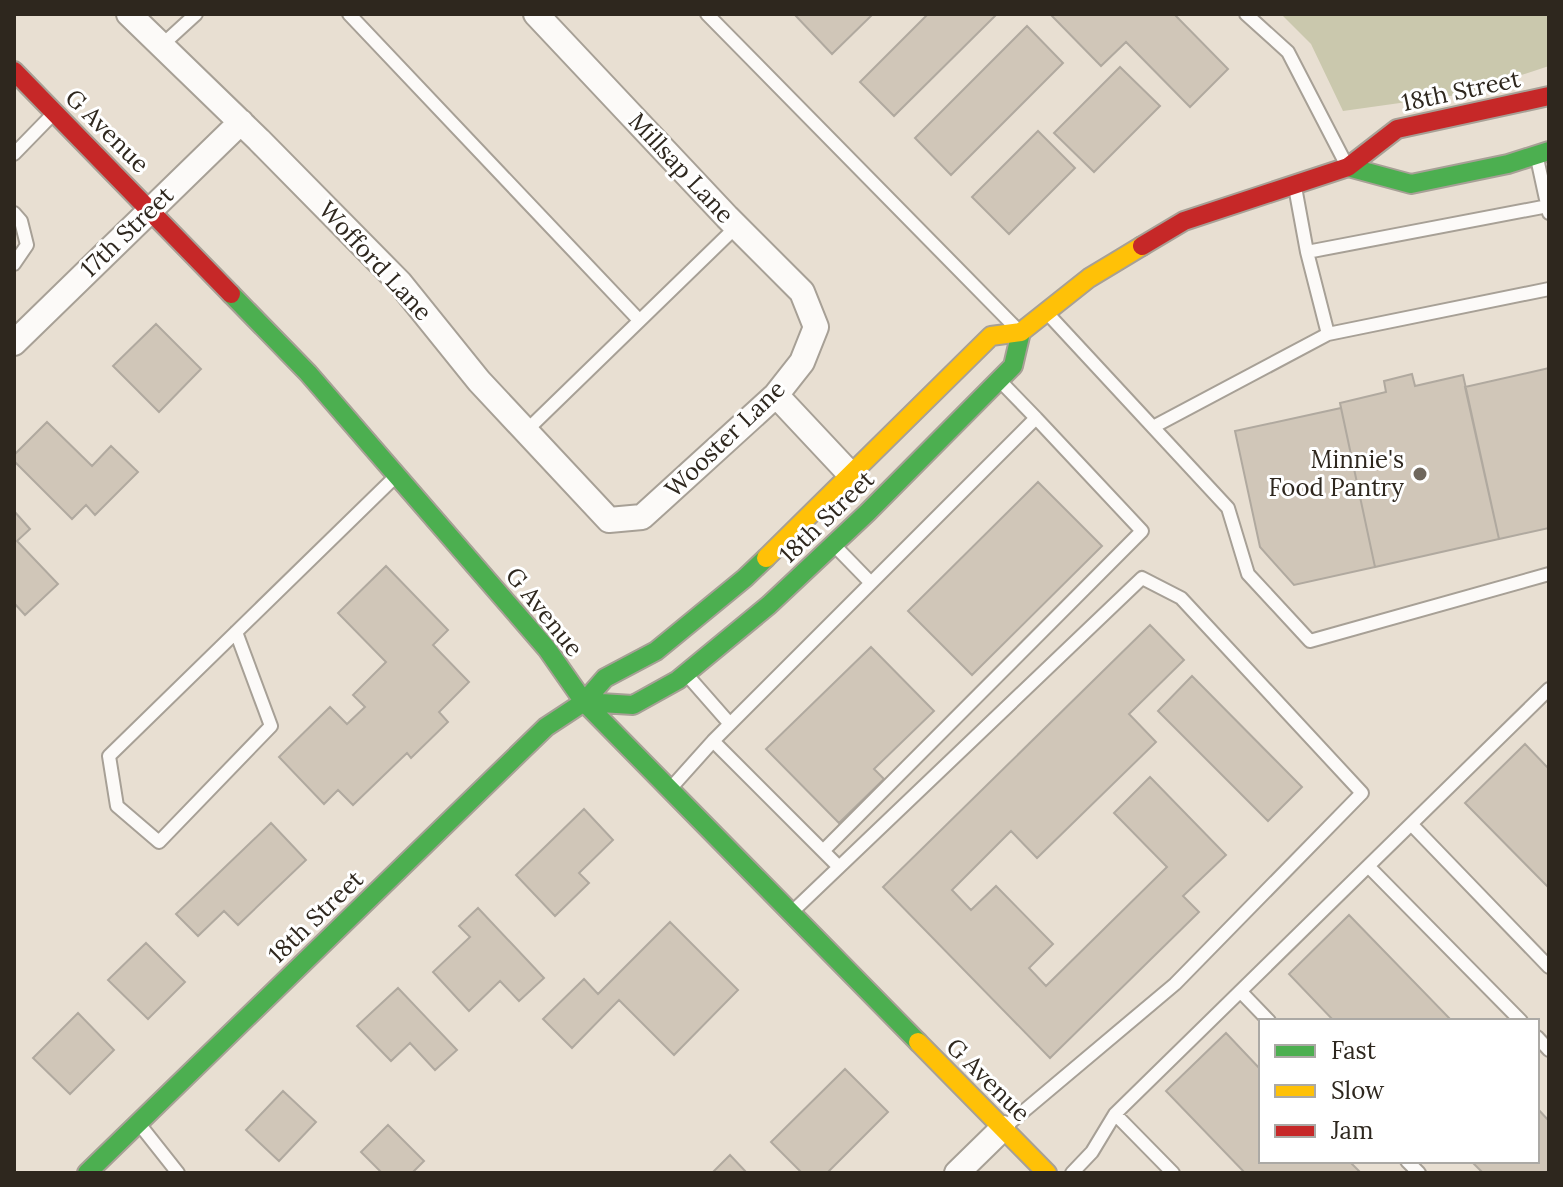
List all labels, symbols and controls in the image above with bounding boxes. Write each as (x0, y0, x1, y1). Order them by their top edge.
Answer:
street label: 18th Street (1399, 63, 1524, 118)
street label: G Avenue (59, 82, 156, 179)
street label: Millsap Lane (622, 106, 741, 230)
street label: 17th Street (74, 179, 180, 284)
street label: Wofford Lane (312, 194, 439, 327)
street label: Wooster Lane (658, 373, 791, 504)
place label: Minnie's Food Pantry (1269, 444, 1404, 503)
street label: 18th Street (773, 463, 881, 570)
marker: Minnie's Food Pantry (1411, 465, 1429, 483)
street label: G Avenue (499, 561, 590, 663)
street label: 18th Street (262, 863, 370, 970)
legend (1259, 1019, 1539, 1163)
street label: G Avenue (940, 1031, 1037, 1128)
text: Fast (1331, 1035, 1377, 1066)
text: Slow (1331, 1075, 1385, 1106)
text: Jam (1330, 1115, 1373, 1146)

